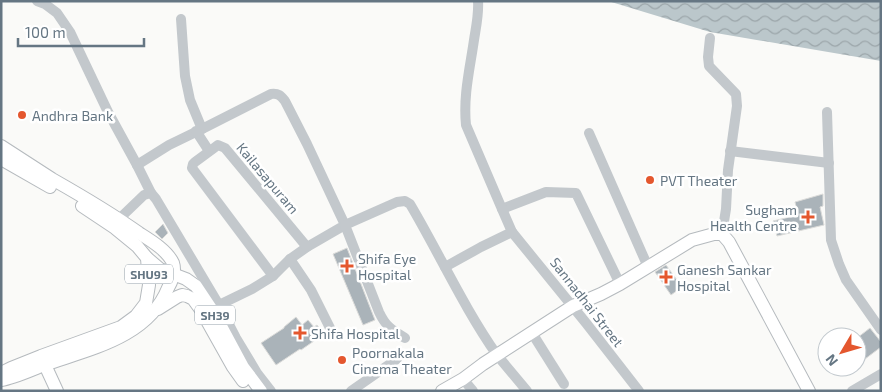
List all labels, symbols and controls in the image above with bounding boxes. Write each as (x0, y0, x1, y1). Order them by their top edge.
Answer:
scale bar (18, 15, 144, 47)
text: 100 m (25, 23, 66, 41)
place label: Andhra Bank (32, 107, 113, 124)
marker: Andhra Bank (16, 109, 28, 121)
street label: Kailasapuram (233, 139, 303, 217)
place label: PVT Theater (660, 172, 738, 189)
marker: PVT Theater (644, 174, 656, 186)
place label: Sugham Health Centre (710, 201, 797, 234)
marker: Sugham Health Centre (801, 210, 815, 224)
place label: Shifa Eye Hospital (358, 250, 416, 283)
street label: Sannadhai Street (547, 254, 627, 350)
marker: Shifa Eye Hospital (340, 259, 354, 273)
place label: Ganesh Sankar Hospital (677, 261, 772, 294)
road number: SHU93 (125, 264, 173, 284)
marker: Ganesh Sankar Hospital (659, 270, 673, 284)
road number: SH39 (195, 306, 235, 324)
place label: Shifa Hospital (311, 325, 401, 342)
marker: Shifa Hospital (293, 326, 307, 340)
north arrow (817, 327, 867, 377)
place label: Poornakala Cinema Theater (352, 344, 452, 377)
text: N (822, 351, 841, 370)
marker: Poornakala Cinema Theater (336, 354, 348, 366)

